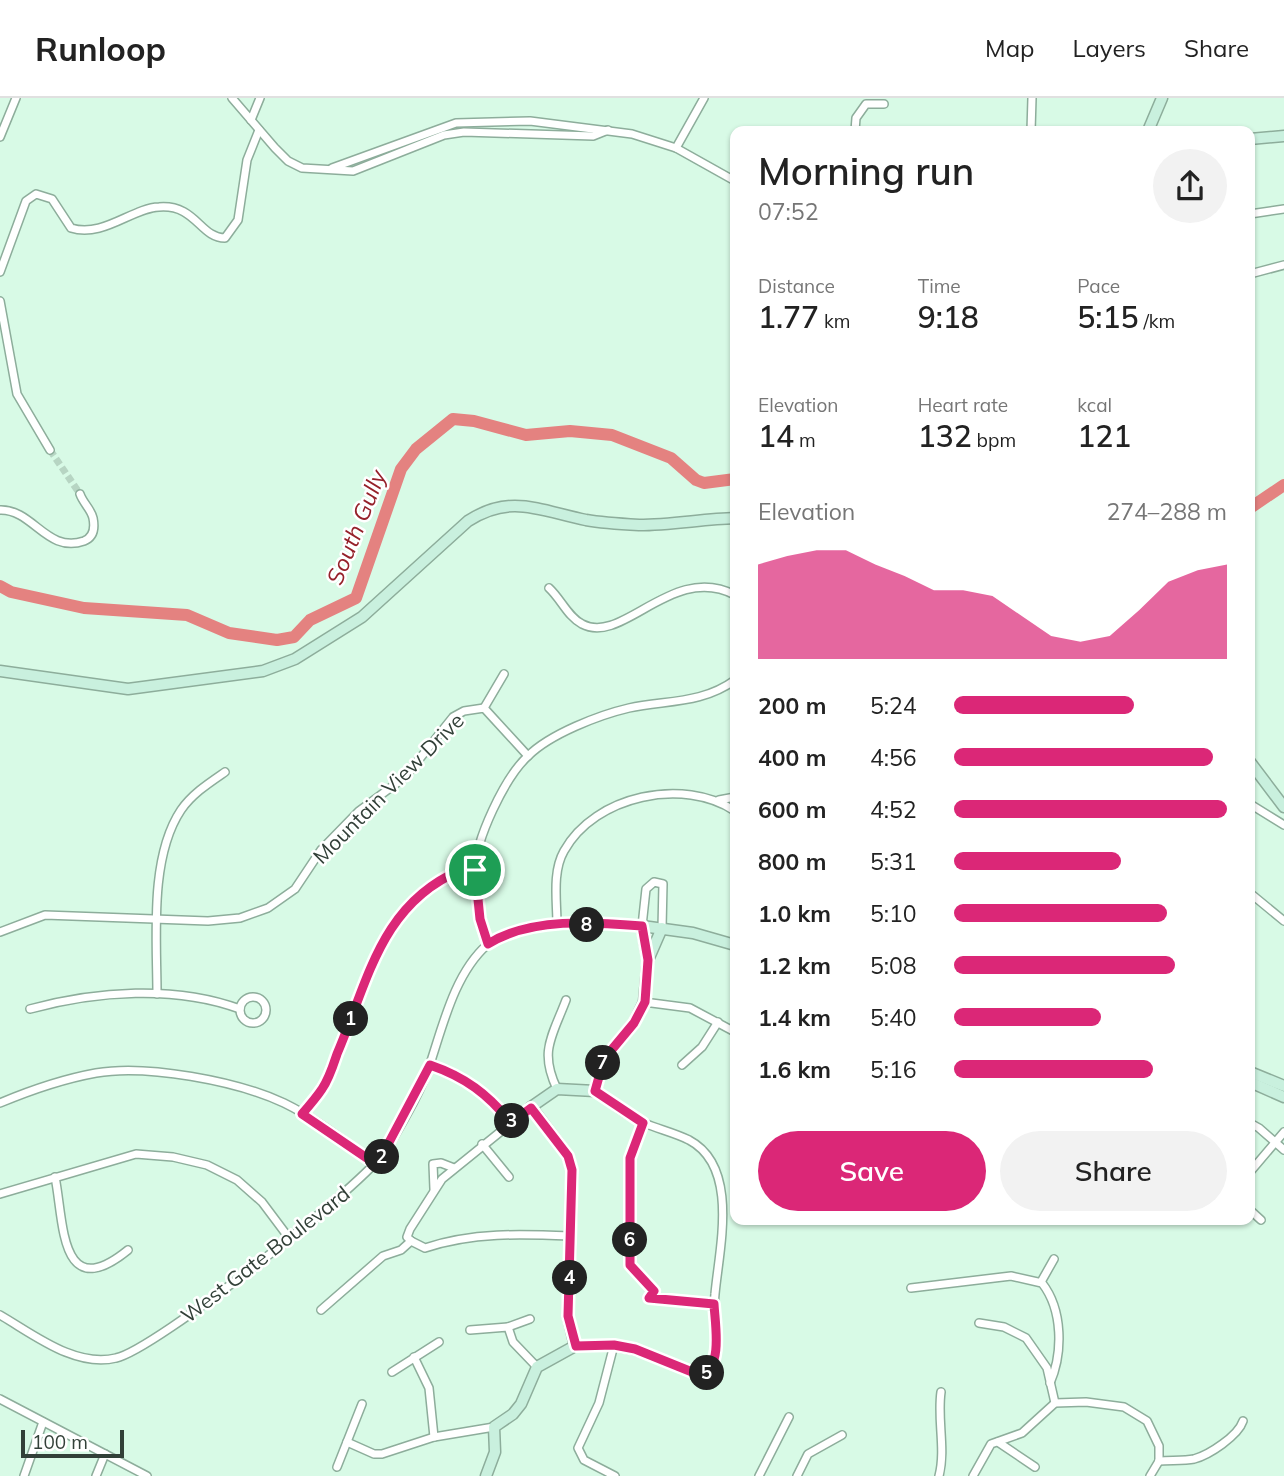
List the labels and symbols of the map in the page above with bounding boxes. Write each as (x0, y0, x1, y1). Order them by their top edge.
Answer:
water label: South Gully (320, 465, 392, 589)
street label: Mountain View Drive (307, 707, 469, 869)
pin (445, 840, 505, 900)
pin: 8 (570, 908, 604, 942)
pin: 1 (334, 1002, 368, 1037)
pin: 7 (586, 1046, 620, 1080)
pin: 3 (494, 1104, 530, 1138)
pin: 2 (364, 1140, 400, 1174)
street label: West Gate Boulevard (175, 1180, 355, 1328)
pin: 6 (612, 1222, 648, 1258)
pin: 4 (552, 1260, 588, 1296)
pin: 5 (690, 1356, 724, 1390)
scale bar (21, 1427, 124, 1459)

